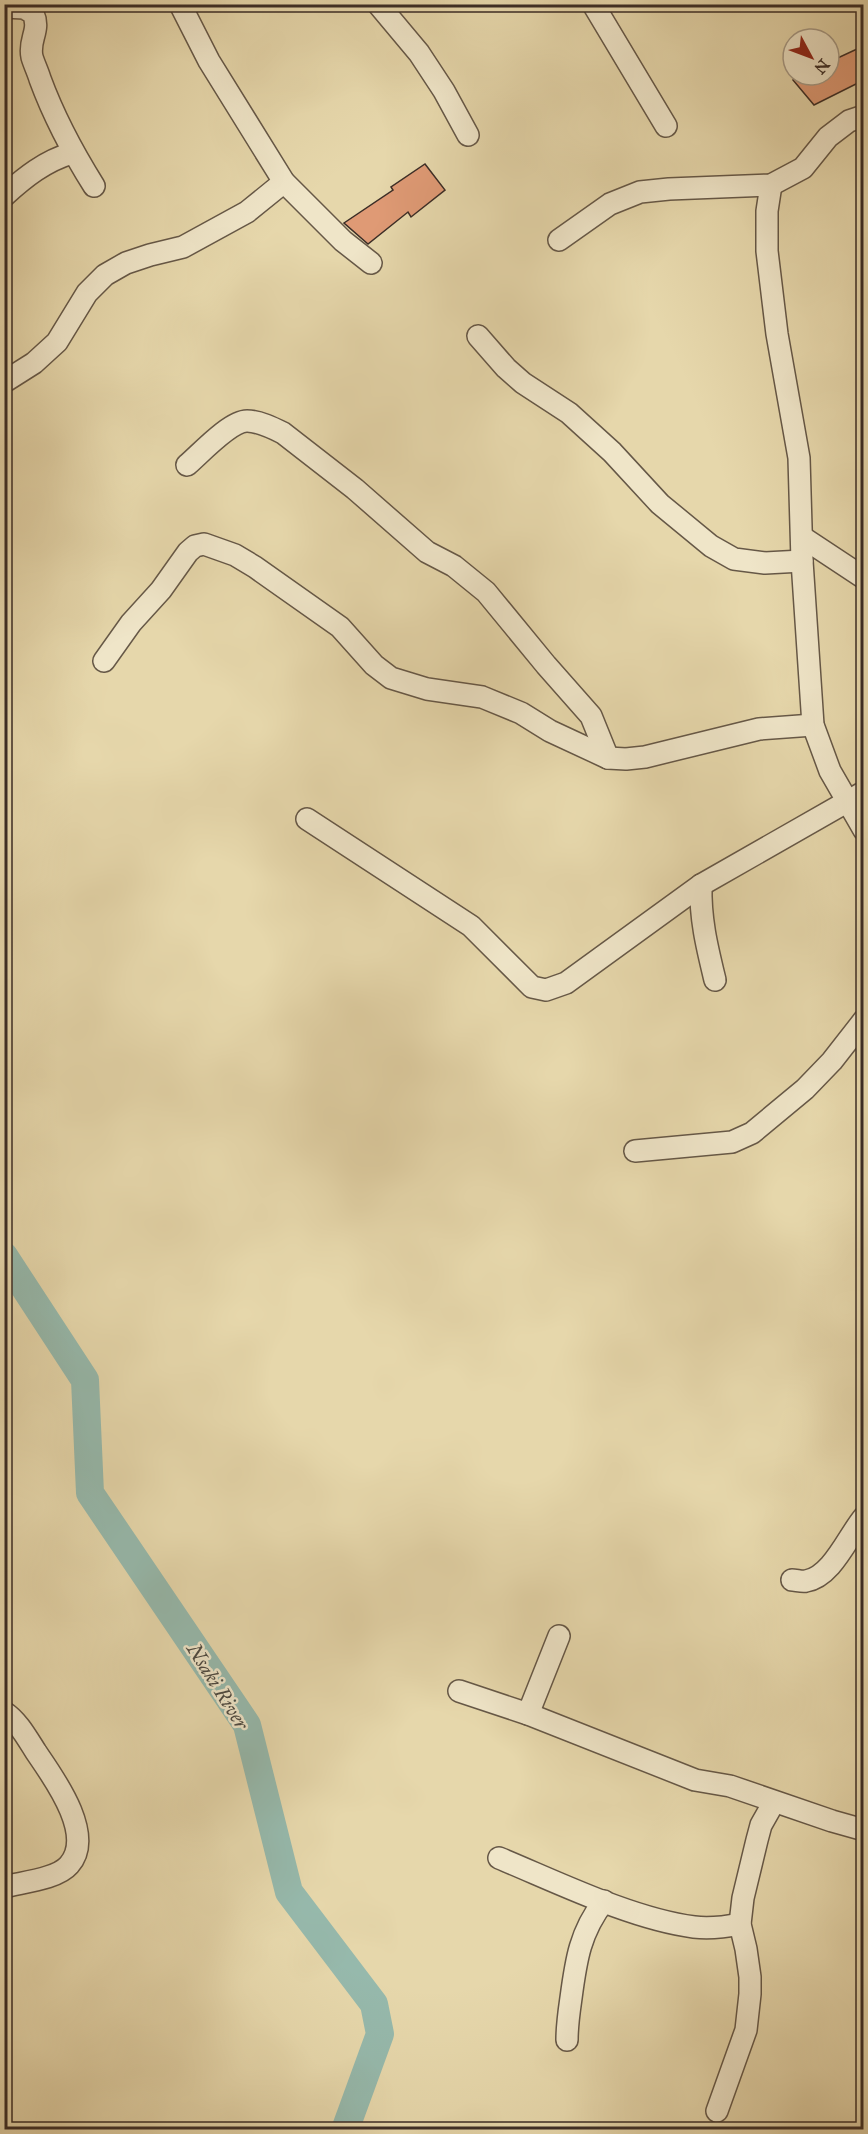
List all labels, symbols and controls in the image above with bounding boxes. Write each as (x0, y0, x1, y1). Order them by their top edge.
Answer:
north arrow (781, 27, 841, 87)
text: N (810, 55, 834, 78)
water label: Nsaki River (181, 1637, 255, 1735)

